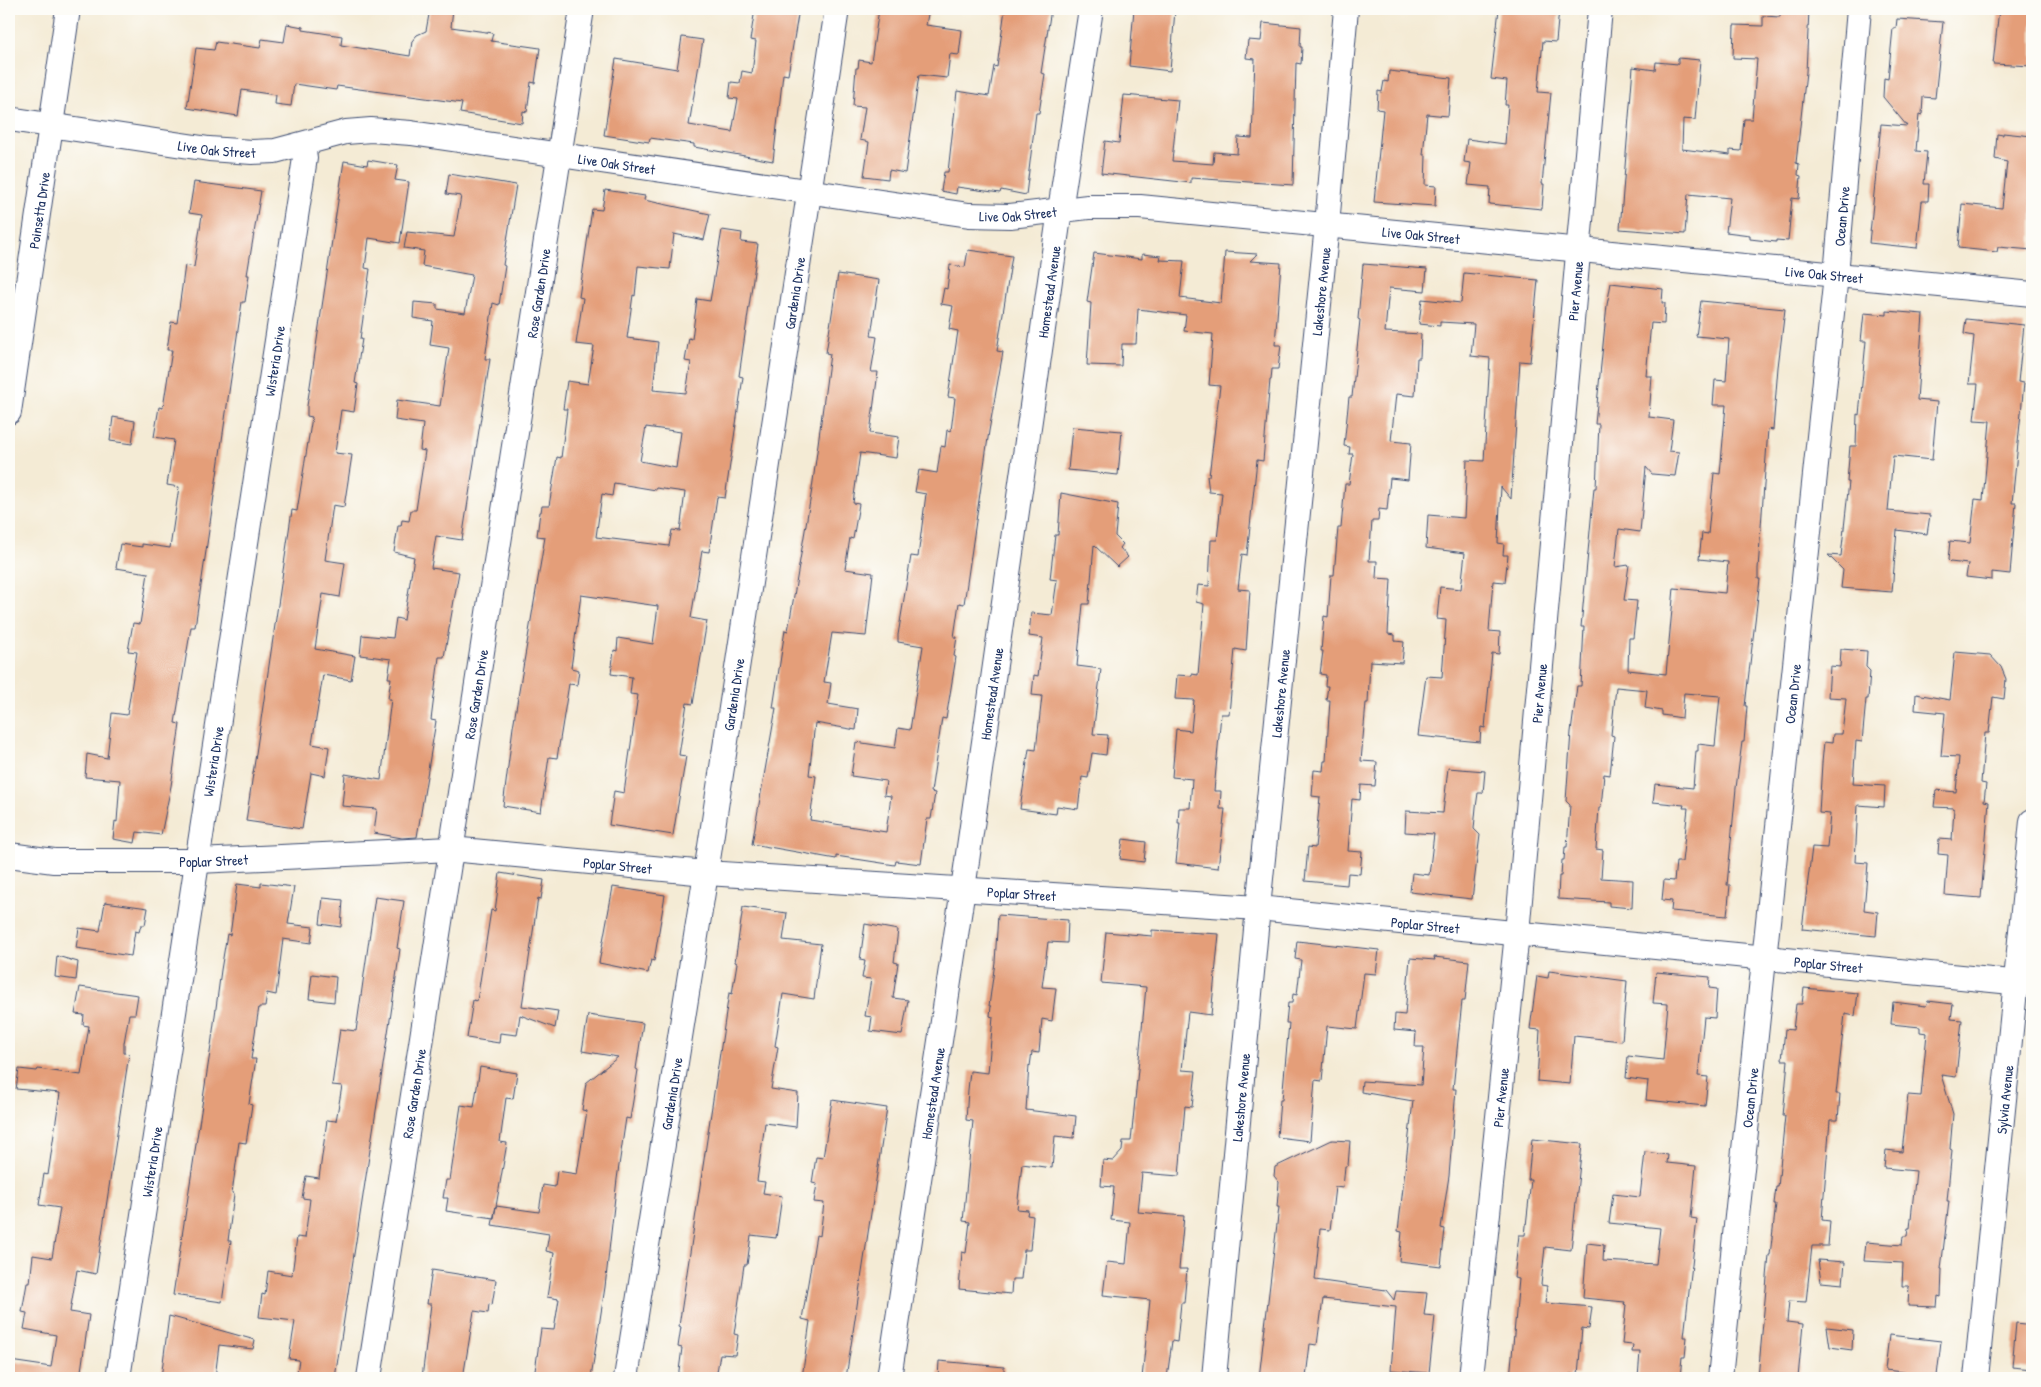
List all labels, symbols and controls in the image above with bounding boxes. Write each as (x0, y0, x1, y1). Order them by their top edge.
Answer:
street label: Live Oak Street (177, 135, 256, 162)
street label: Live Oak Street (577, 148, 657, 178)
street label: Poinsetta Drive (24, 170, 54, 250)
street label: Ocean Drive (1829, 185, 1853, 247)
street label: Live Oak Street (979, 201, 1058, 225)
street label: Live Oak Street (1381, 221, 1461, 248)
street label: Homestead Avenue (1032, 244, 1064, 339)
street label: Rose Garden Drive (521, 246, 554, 339)
street label: Lakeshore Avenue (1306, 246, 1334, 336)
street label: Gardenia Drive (779, 255, 809, 331)
street label: Pier Avenue (1563, 260, 1587, 321)
street label: Live Oak Street (1785, 261, 1864, 287)
street label: Wisteria Drive (259, 324, 289, 398)
street label: Homestead Avenue (975, 646, 1007, 741)
street label: Rose Garden Drive (459, 647, 492, 741)
street label: Lakeshore Avenue (1266, 648, 1294, 738)
street label: Gardenia Drive (718, 656, 748, 732)
street label: Pier Avenue (1526, 662, 1551, 724)
street label: Ocean Drive (1779, 662, 1805, 725)
street label: Wisteria Drive (198, 724, 227, 798)
street label: Poplar Street (179, 849, 249, 872)
street label: Poplar Street (582, 852, 653, 877)
street label: Poplar Street (987, 881, 1057, 905)
street label: Poplar Street (1390, 912, 1461, 937)
street label: Poplar Street (1793, 951, 1864, 977)
street label: Homestead Avenue (916, 1045, 948, 1141)
street label: Rose Garden Drive (397, 1047, 430, 1140)
street label: Lakeshore Avenue (1227, 1052, 1254, 1142)
street label: Gardenia Drive (656, 1055, 686, 1131)
street label: Sylvia Avenue (1991, 1064, 2017, 1135)
street label: Pier Avenue (1487, 1066, 1513, 1128)
street label: Ocean Drive (1737, 1066, 1762, 1129)
street label: Wisteria Drive (136, 1124, 166, 1198)

